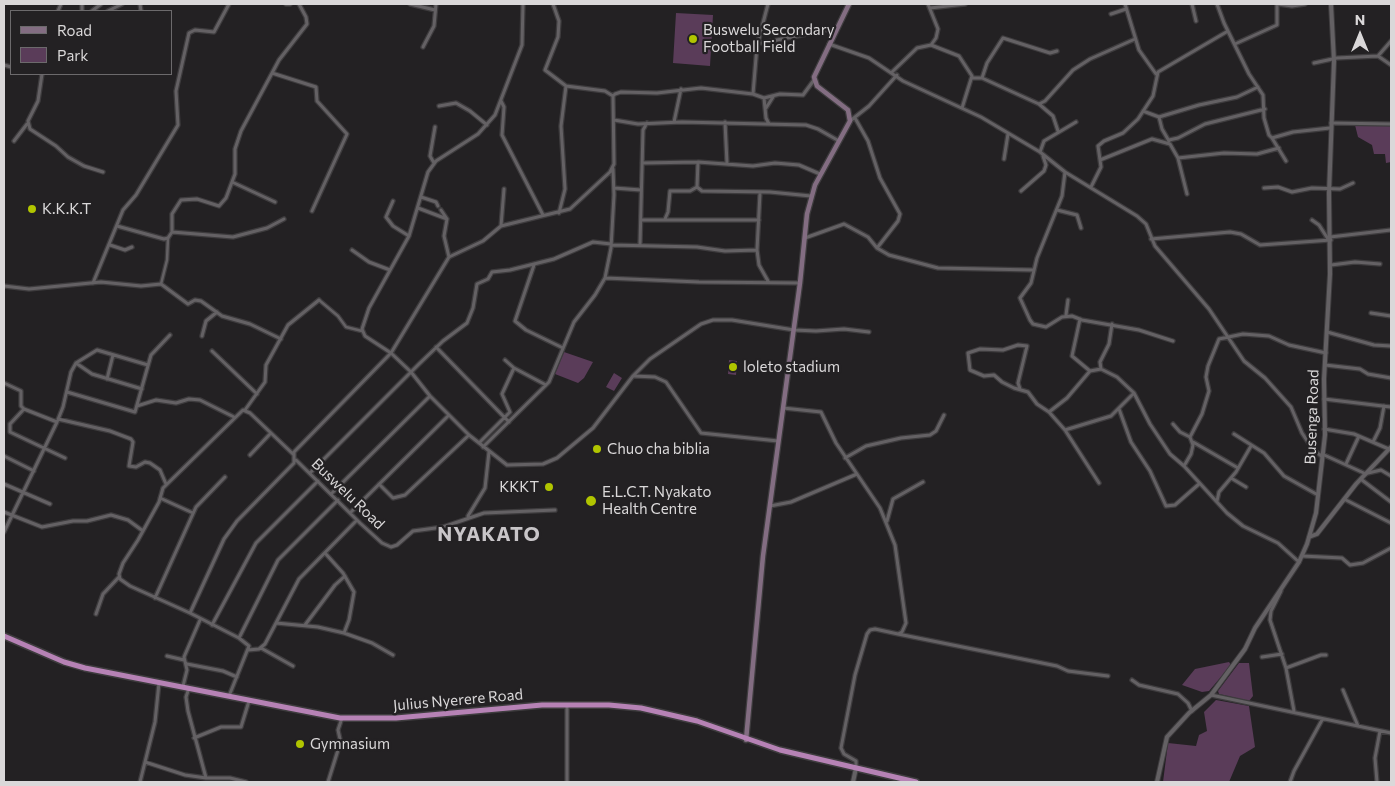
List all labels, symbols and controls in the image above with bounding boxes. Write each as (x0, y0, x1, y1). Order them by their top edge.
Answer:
legend (10, 10, 172, 75)
north arrow (1335, 10, 1385, 60)
text: N (1355, 11, 1365, 28)
text: Road (57, 21, 92, 39)
place label: Buswelu Secondary Football Field (703, 21, 834, 56)
marker: Buswelu Secondary Football Field (687, 33, 699, 45)
text: Park (57, 46, 88, 64)
place label: K.K.K.T (42, 200, 91, 218)
marker: K.K.K.T (26, 203, 38, 215)
place label: loleto stadium (743, 358, 840, 376)
marker: loleto stadium (727, 361, 739, 373)
street label: Busenga Road (1301, 369, 1323, 465)
place label: Chuo cha biblia (607, 440, 710, 458)
marker: Chuo cha biblia (591, 443, 603, 455)
street label: Buswelu Road (308, 455, 388, 533)
place label: KKKT (499, 478, 539, 496)
marker: KKKT (543, 481, 555, 493)
place label: E.L.C.T. Nyakato Health Centre (602, 483, 712, 518)
marker: E.L.C.T. Nyakato Health Centre (584, 494, 598, 508)
district label: NYAKATO (436, 522, 542, 546)
street label: Julius Nyerere Road (392, 685, 524, 715)
place label: Gymnasium (310, 735, 390, 753)
marker: Gymnasium (294, 738, 306, 750)

